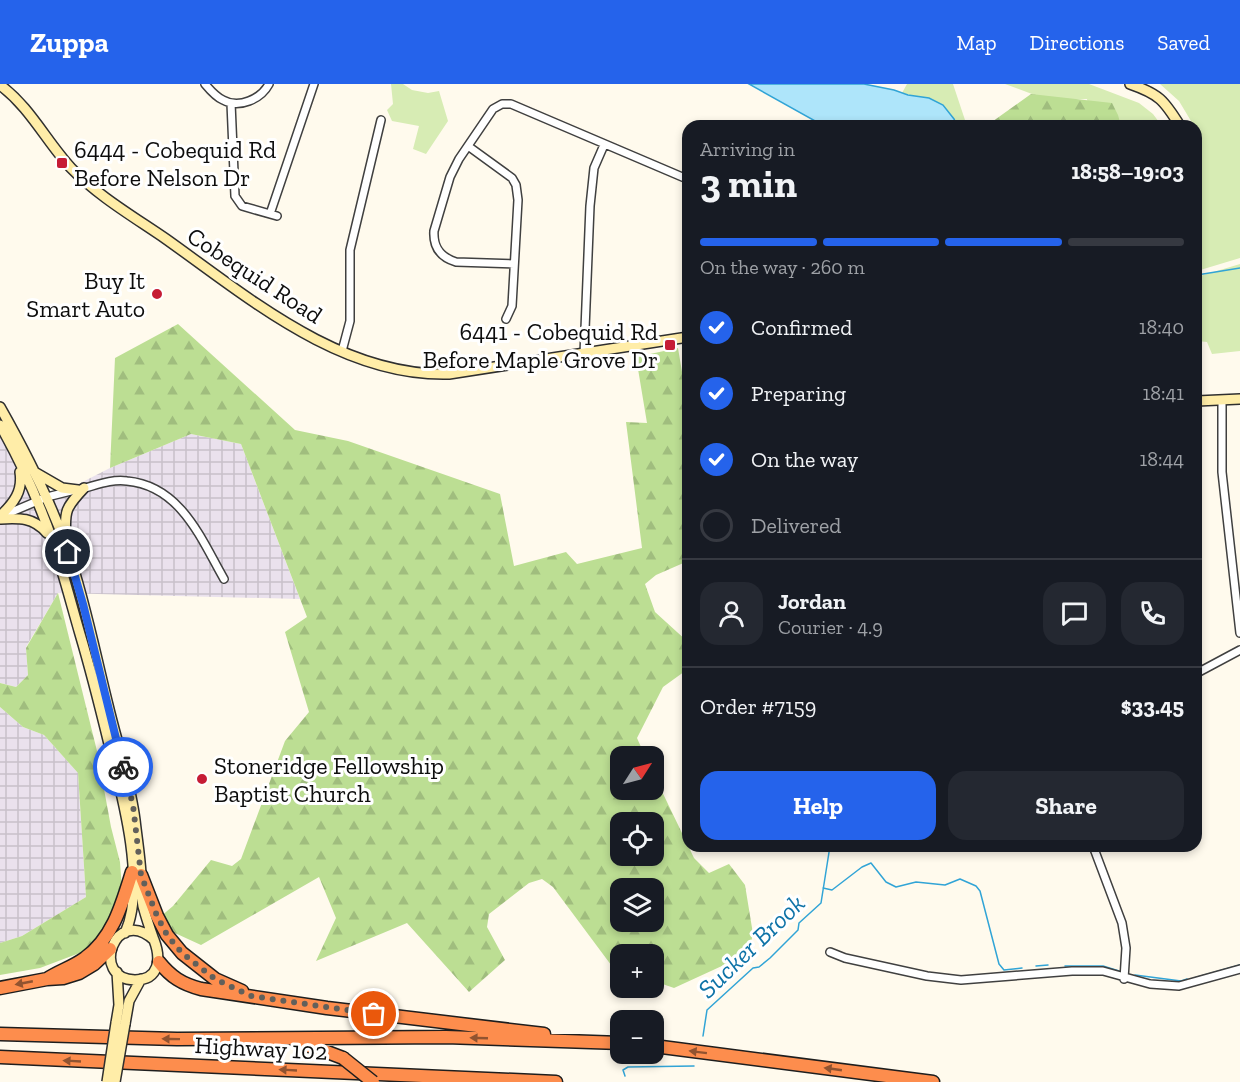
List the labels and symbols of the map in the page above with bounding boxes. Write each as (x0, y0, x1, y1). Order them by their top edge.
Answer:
place label: 6444 - Cobequid Rd Before Nelson Dr (74, 135, 276, 192)
marker: 6444 - Cobequid Rd Before Nelson Dr (55, 156, 69, 170)
street label: Cobequid Road (182, 221, 328, 329)
place label: Buy It Smart Auto (26, 266, 145, 323)
marker: Buy It Smart Auto (150, 287, 164, 301)
place label: 6441 - Cobequid Rd Before Maple Grove Dr (423, 317, 658, 374)
marker: 6441 - Cobequid Rd Before Maple Grove Dr (663, 338, 677, 352)
pin (42, 526, 93, 577)
courier (93, 737, 153, 797)
north arrow (610, 746, 664, 800)
place label: Stoneridge Fellowship Baptist Church (214, 751, 444, 808)
marker: Stoneridge Fellowship Baptist Church (195, 772, 209, 786)
water label: Sucker Brook (691, 887, 811, 1005)
one-way arrow (14, 979, 33, 988)
pin (348, 988, 399, 1039)
street label: Highway 102 (194, 1030, 328, 1066)
one-way arrow (161, 1034, 180, 1044)
one-way arrow (469, 1034, 488, 1043)
one-way arrow (688, 1047, 707, 1057)
one-way arrow (62, 1056, 81, 1065)
one-way arrow (823, 1064, 842, 1073)
one-way arrow (278, 1066, 297, 1075)

